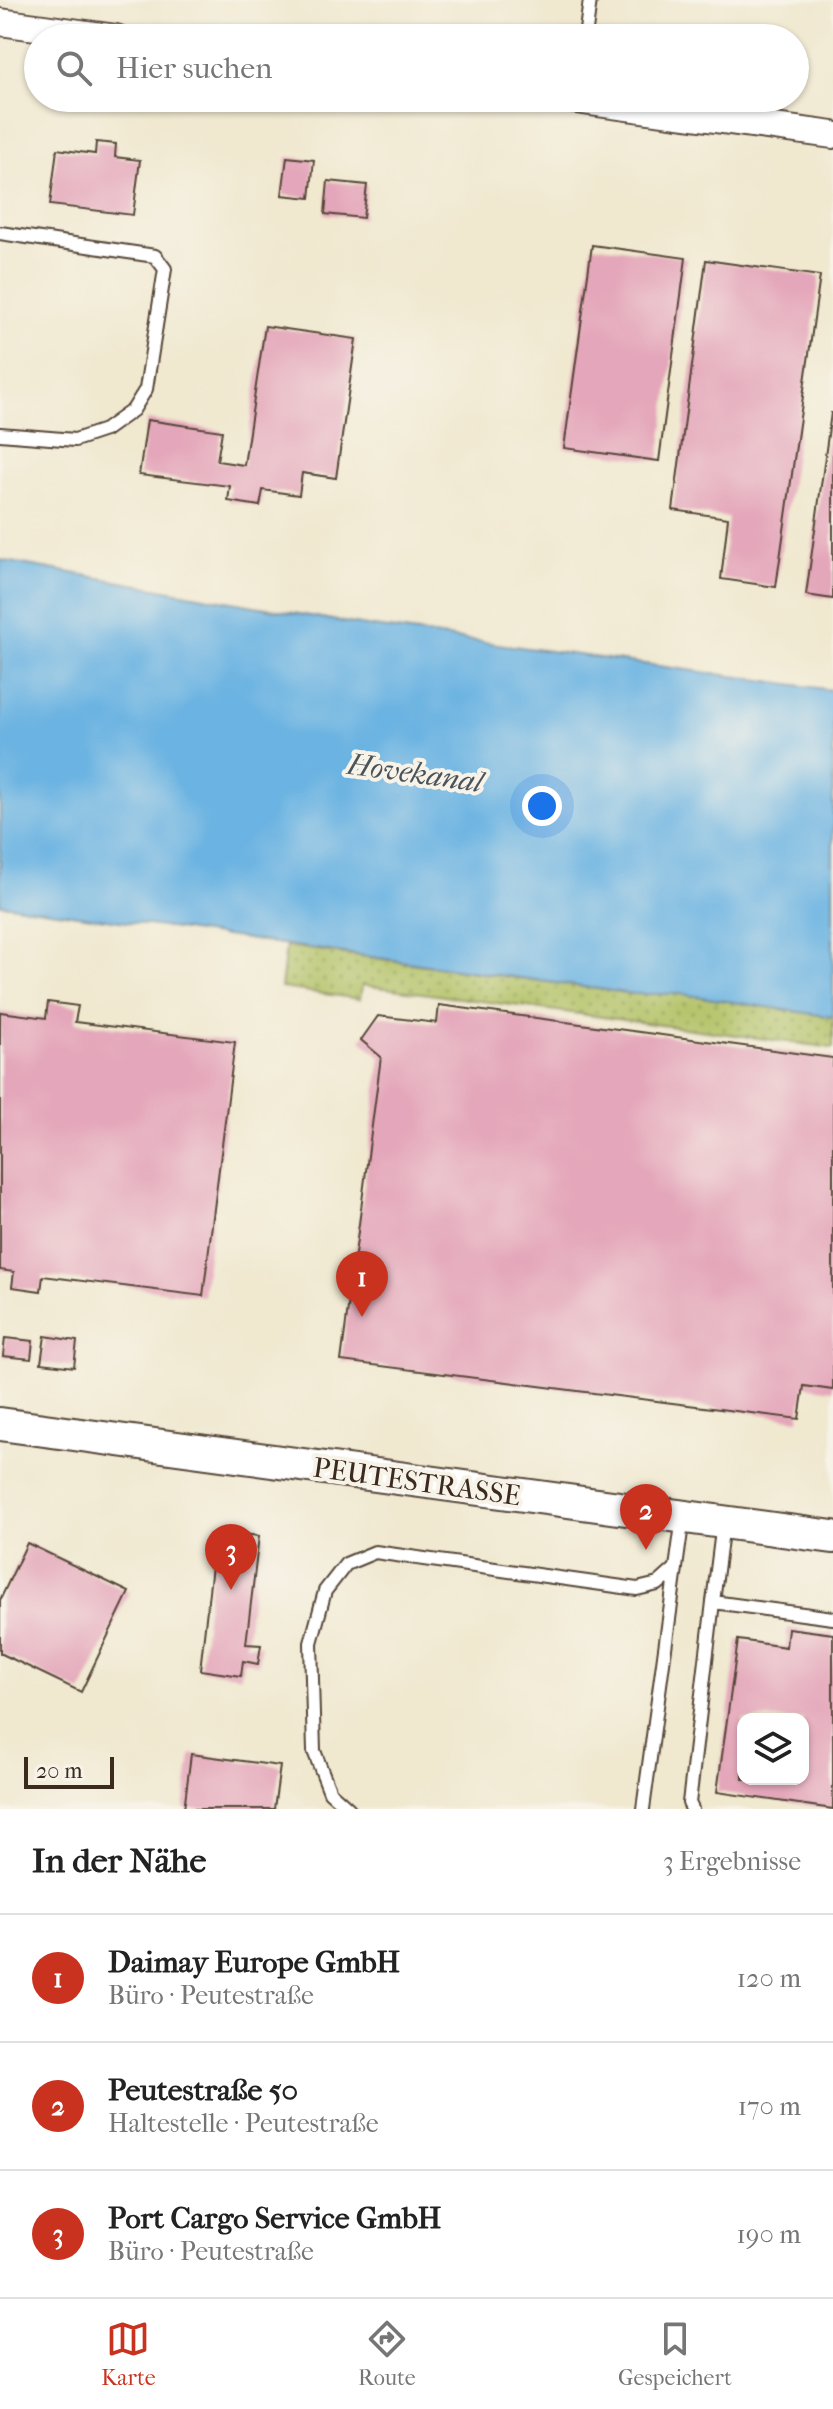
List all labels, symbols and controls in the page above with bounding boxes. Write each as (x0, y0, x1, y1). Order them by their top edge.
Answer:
search box (24, 24, 809, 112)
icon: search (52, 46, 96, 90)
text: Hier suchen (116, 51, 272, 86)
water label: Hovekanal (344, 747, 488, 801)
your location (522, 786, 562, 826)
pin: 1 (336, 1251, 388, 1317)
street label: PEUTESTRASSE (311, 1451, 523, 1512)
pin: 2 (620, 1484, 672, 1550)
pin: 3 (205, 1524, 257, 1590)
map controls (737, 1713, 809, 1785)
button: layers (737, 1713, 809, 1785)
scale bar (24, 1753, 114, 1789)
text: 20 m (36, 1758, 82, 1784)
text: In der Nähe (32, 1841, 206, 1881)
text: 3 Ergebnisse (663, 1846, 801, 1877)
text: Daimay Europe GmbH (108, 1945, 400, 1980)
text: 1 (53, 1963, 63, 1994)
text: 120 m (737, 1963, 801, 1994)
text: Büro · Peutestraße (108, 1980, 314, 2011)
text: Peutestraße 50 (108, 2073, 298, 2108)
text: 2 (51, 2091, 65, 2122)
text: 170 m (738, 2091, 801, 2122)
text: Haltestelle · Peutestraße (108, 2108, 379, 2139)
text: Port Cargo Service GmbH (108, 2201, 441, 2236)
text: 3 (53, 2219, 63, 2250)
text: 190 m (737, 2219, 801, 2250)
text: Büro · Peutestraße (108, 2236, 314, 2267)
tab: Karte (101, 2317, 156, 2391)
tab: Route (358, 2317, 416, 2391)
tab: Gespeichert (618, 2317, 732, 2391)

